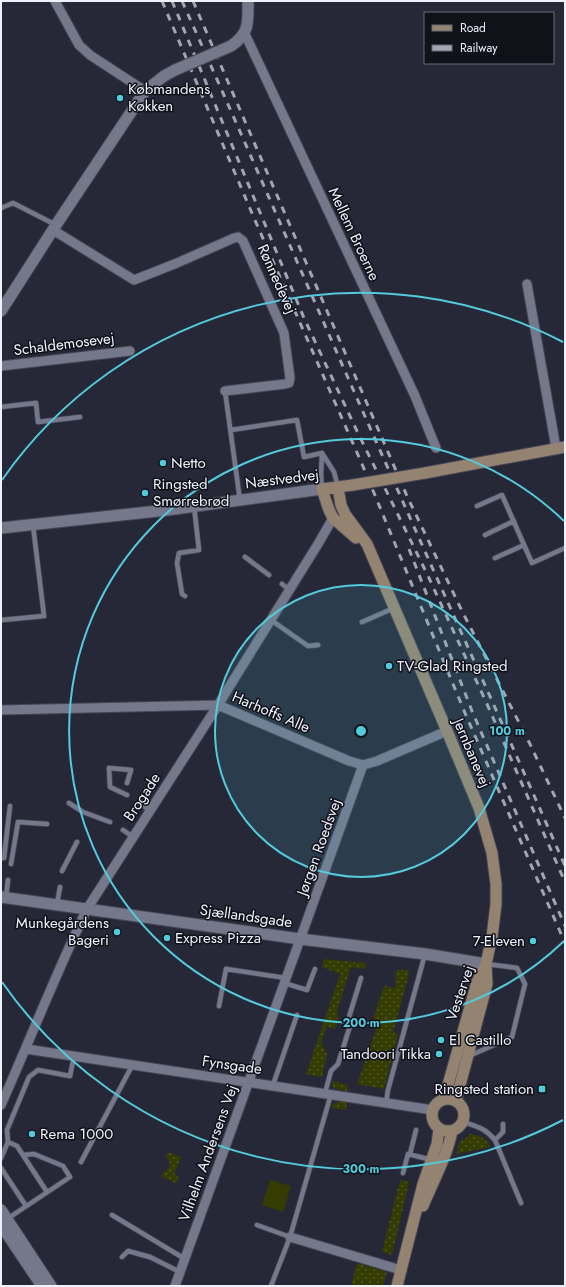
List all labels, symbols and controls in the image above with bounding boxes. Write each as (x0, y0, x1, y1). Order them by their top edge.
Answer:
legend (424, 12, 554, 64)
text: Road (460, 19, 486, 37)
text: Railway (460, 39, 498, 57)
place label: Købmandens Køkken (128, 78, 210, 117)
marker: Købmandens Køkken (115, 93, 125, 103)
street label: Mellem Broerne (323, 184, 385, 285)
street label: Rønnedevej (252, 241, 302, 317)
street label: Schaldemosevej (12, 327, 116, 361)
place label: Netto (171, 452, 206, 474)
marker: Netto (158, 458, 168, 468)
street label: Næstvedvej (244, 464, 320, 494)
place label: Ringsted Smørrebrød (153, 473, 229, 512)
marker: Ringsted Smørrebrød (140, 488, 150, 498)
place label: TV-Glad Ringsted (397, 655, 507, 677)
marker: TV-Glad Ringsted (384, 661, 394, 671)
street label: Harhoffs Alle (229, 686, 314, 738)
street label: Jernbanevej (447, 713, 496, 791)
text: 100 m (489, 722, 525, 740)
centre of rings (354, 724, 368, 738)
street label: Brogade (118, 768, 166, 825)
street label: Jørgen Roedsvej (291, 795, 347, 901)
street label: Sjællandsgade (198, 899, 294, 933)
place label: Munkegårdens Bageri (16, 912, 109, 951)
marker: Munkegårdens Bageri (112, 927, 122, 937)
place label: Express Pizza (175, 927, 261, 949)
place label: 7-Eleven (473, 930, 525, 952)
marker: Express Pizza (162, 933, 172, 943)
marker: 7-Eleven (528, 936, 538, 946)
street label: Vestervej (440, 962, 480, 1024)
text: 200 m (342, 1014, 380, 1032)
place label: El Castillo (449, 1029, 511, 1051)
marker: El Castillo (436, 1035, 446, 1045)
place label: Tandoori Tikka (341, 1043, 431, 1065)
marker: Tandoori Tikka (434, 1049, 444, 1059)
street label: Fynsgade (201, 1050, 264, 1080)
place label: Ringsted station (434, 1078, 534, 1100)
street label: Vilhelm Andersens Vej (173, 1082, 243, 1224)
marker: Ringsted station (537, 1084, 547, 1094)
place label: Rema 1000 (40, 1123, 113, 1145)
marker: Rema 1000 (27, 1129, 37, 1139)
text: 300 m (343, 1160, 380, 1178)

